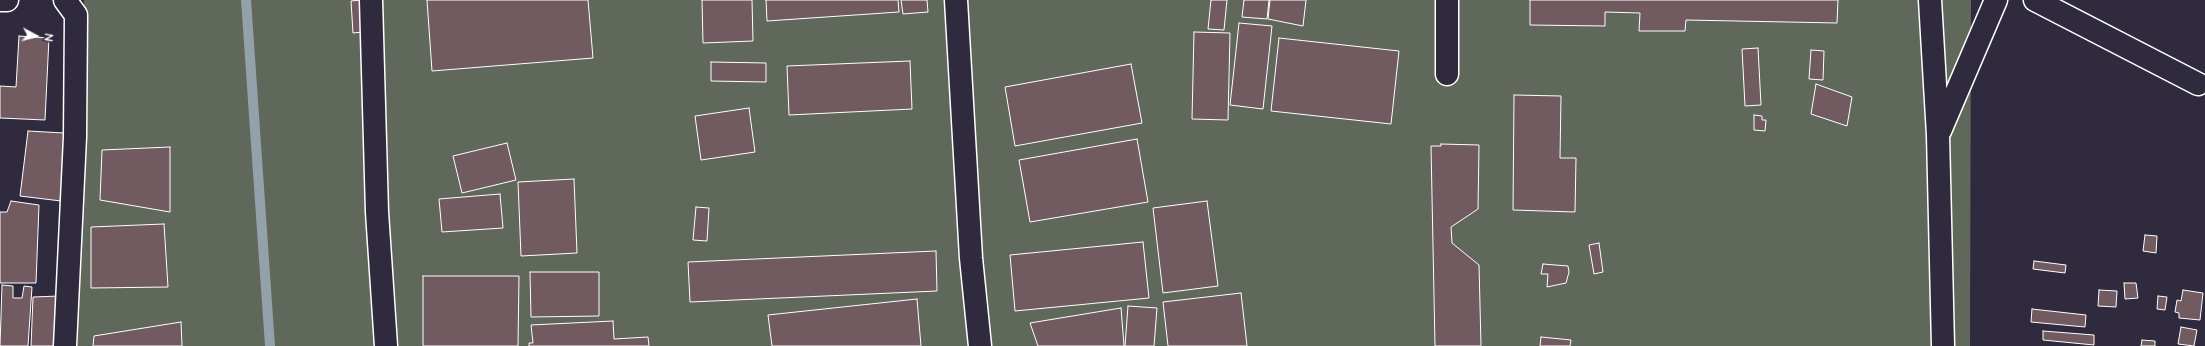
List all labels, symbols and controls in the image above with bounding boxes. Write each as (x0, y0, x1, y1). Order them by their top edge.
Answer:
north arrow (16, 16, 56, 56)
text: N (41, 33, 56, 42)

